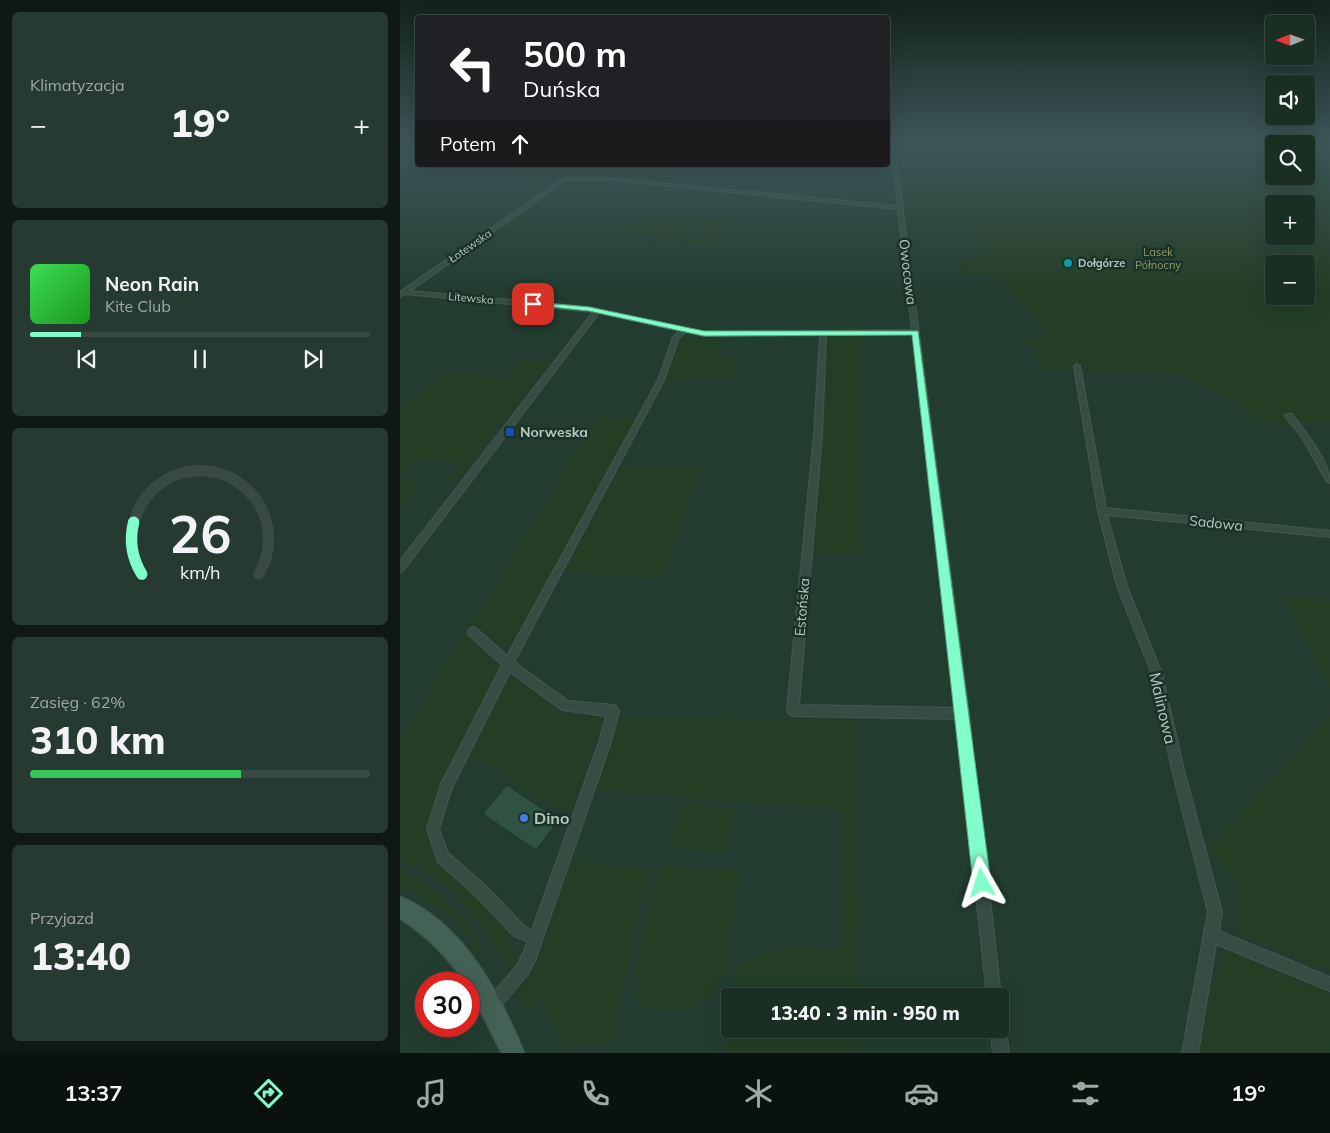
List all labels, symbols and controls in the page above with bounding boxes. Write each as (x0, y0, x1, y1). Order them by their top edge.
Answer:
north arrow (1265, 15, 1315, 65)
map controls (1265, 15, 1315, 305)
text: 500 m (523, 32, 627, 76)
icon: left (440, 35, 505, 100)
text: Klimatyzacja (30, 75, 125, 95)
text: Duńska (523, 75, 600, 103)
button: sound (1265, 75, 1315, 125)
text: 19° (170, 99, 230, 147)
text: − (30, 107, 47, 142)
text: + (353, 107, 370, 142)
icon: ahead (506, 130, 534, 158)
text: Potem (440, 132, 496, 156)
button: search (1265, 135, 1315, 185)
button: + (1265, 195, 1315, 245)
street label: Łotewska (445, 226, 494, 266)
street label: Owocowa (895, 238, 921, 306)
park label: Lasek Północny (1135, 245, 1181, 272)
button: − (1265, 255, 1315, 305)
place label: Dołgórze (1078, 256, 1125, 270)
marker: Dołgórze (1062, 257, 1074, 269)
text: Neon Rain (105, 272, 199, 296)
pin (512, 283, 554, 325)
street label: Litewska (448, 289, 494, 307)
icon: arrive (519, 290, 547, 318)
text: Kite Club (105, 296, 171, 316)
icon: previous (73, 345, 101, 373)
icon: pause (186, 345, 214, 373)
icon: next (299, 345, 327, 373)
place label: Norweska (520, 423, 588, 441)
marker: Norweska (504, 426, 516, 438)
text: 26 (169, 501, 231, 566)
street label: Sadowa (1188, 511, 1244, 535)
text: km/h (180, 561, 220, 583)
street label: Estońska (790, 577, 814, 637)
street label: Malinowa (1145, 670, 1181, 746)
text: Zasięg · 62% (30, 692, 125, 712)
text: 310 km (30, 716, 166, 764)
place label: Dino (534, 808, 570, 828)
marker: Dino (518, 812, 530, 824)
position arrow (955, 856, 1007, 908)
text: Przyjazd (30, 908, 94, 928)
text: 13:40 (30, 932, 131, 980)
speed limit sign: 30 (415, 972, 480, 1037)
text: 13:40 · 3 min · 950 m (770, 1001, 960, 1025)
icon: directions (251, 1076, 286, 1111)
icon: music (414, 1076, 449, 1111)
icon: phone (578, 1076, 613, 1111)
icon: climate (741, 1076, 776, 1111)
icon: car (904, 1076, 939, 1111)
icon: filters (1068, 1076, 1103, 1111)
text: 13:37 (64, 1079, 122, 1107)
text: 19° (1231, 1079, 1266, 1107)

